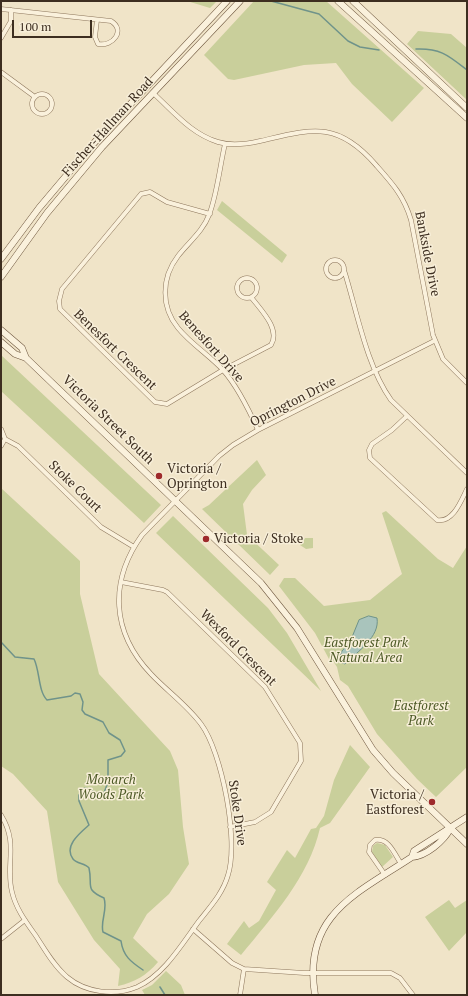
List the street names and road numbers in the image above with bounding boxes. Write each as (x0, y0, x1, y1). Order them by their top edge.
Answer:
street label: Fischer-Hallman Road (59, 74, 157, 180)
street label: Bankside Drive (411, 210, 443, 298)
street label: Benesfort Crescent (70, 306, 160, 394)
street label: Benesfort Drive (175, 308, 247, 386)
street label: Victoria Street South (59, 372, 157, 468)
street label: Oprington Drive (247, 374, 339, 430)
street label: Stoke Court (45, 458, 105, 516)
street label: Wexford Crescent (197, 607, 279, 689)
street label: Stoke Drive (225, 779, 249, 847)

